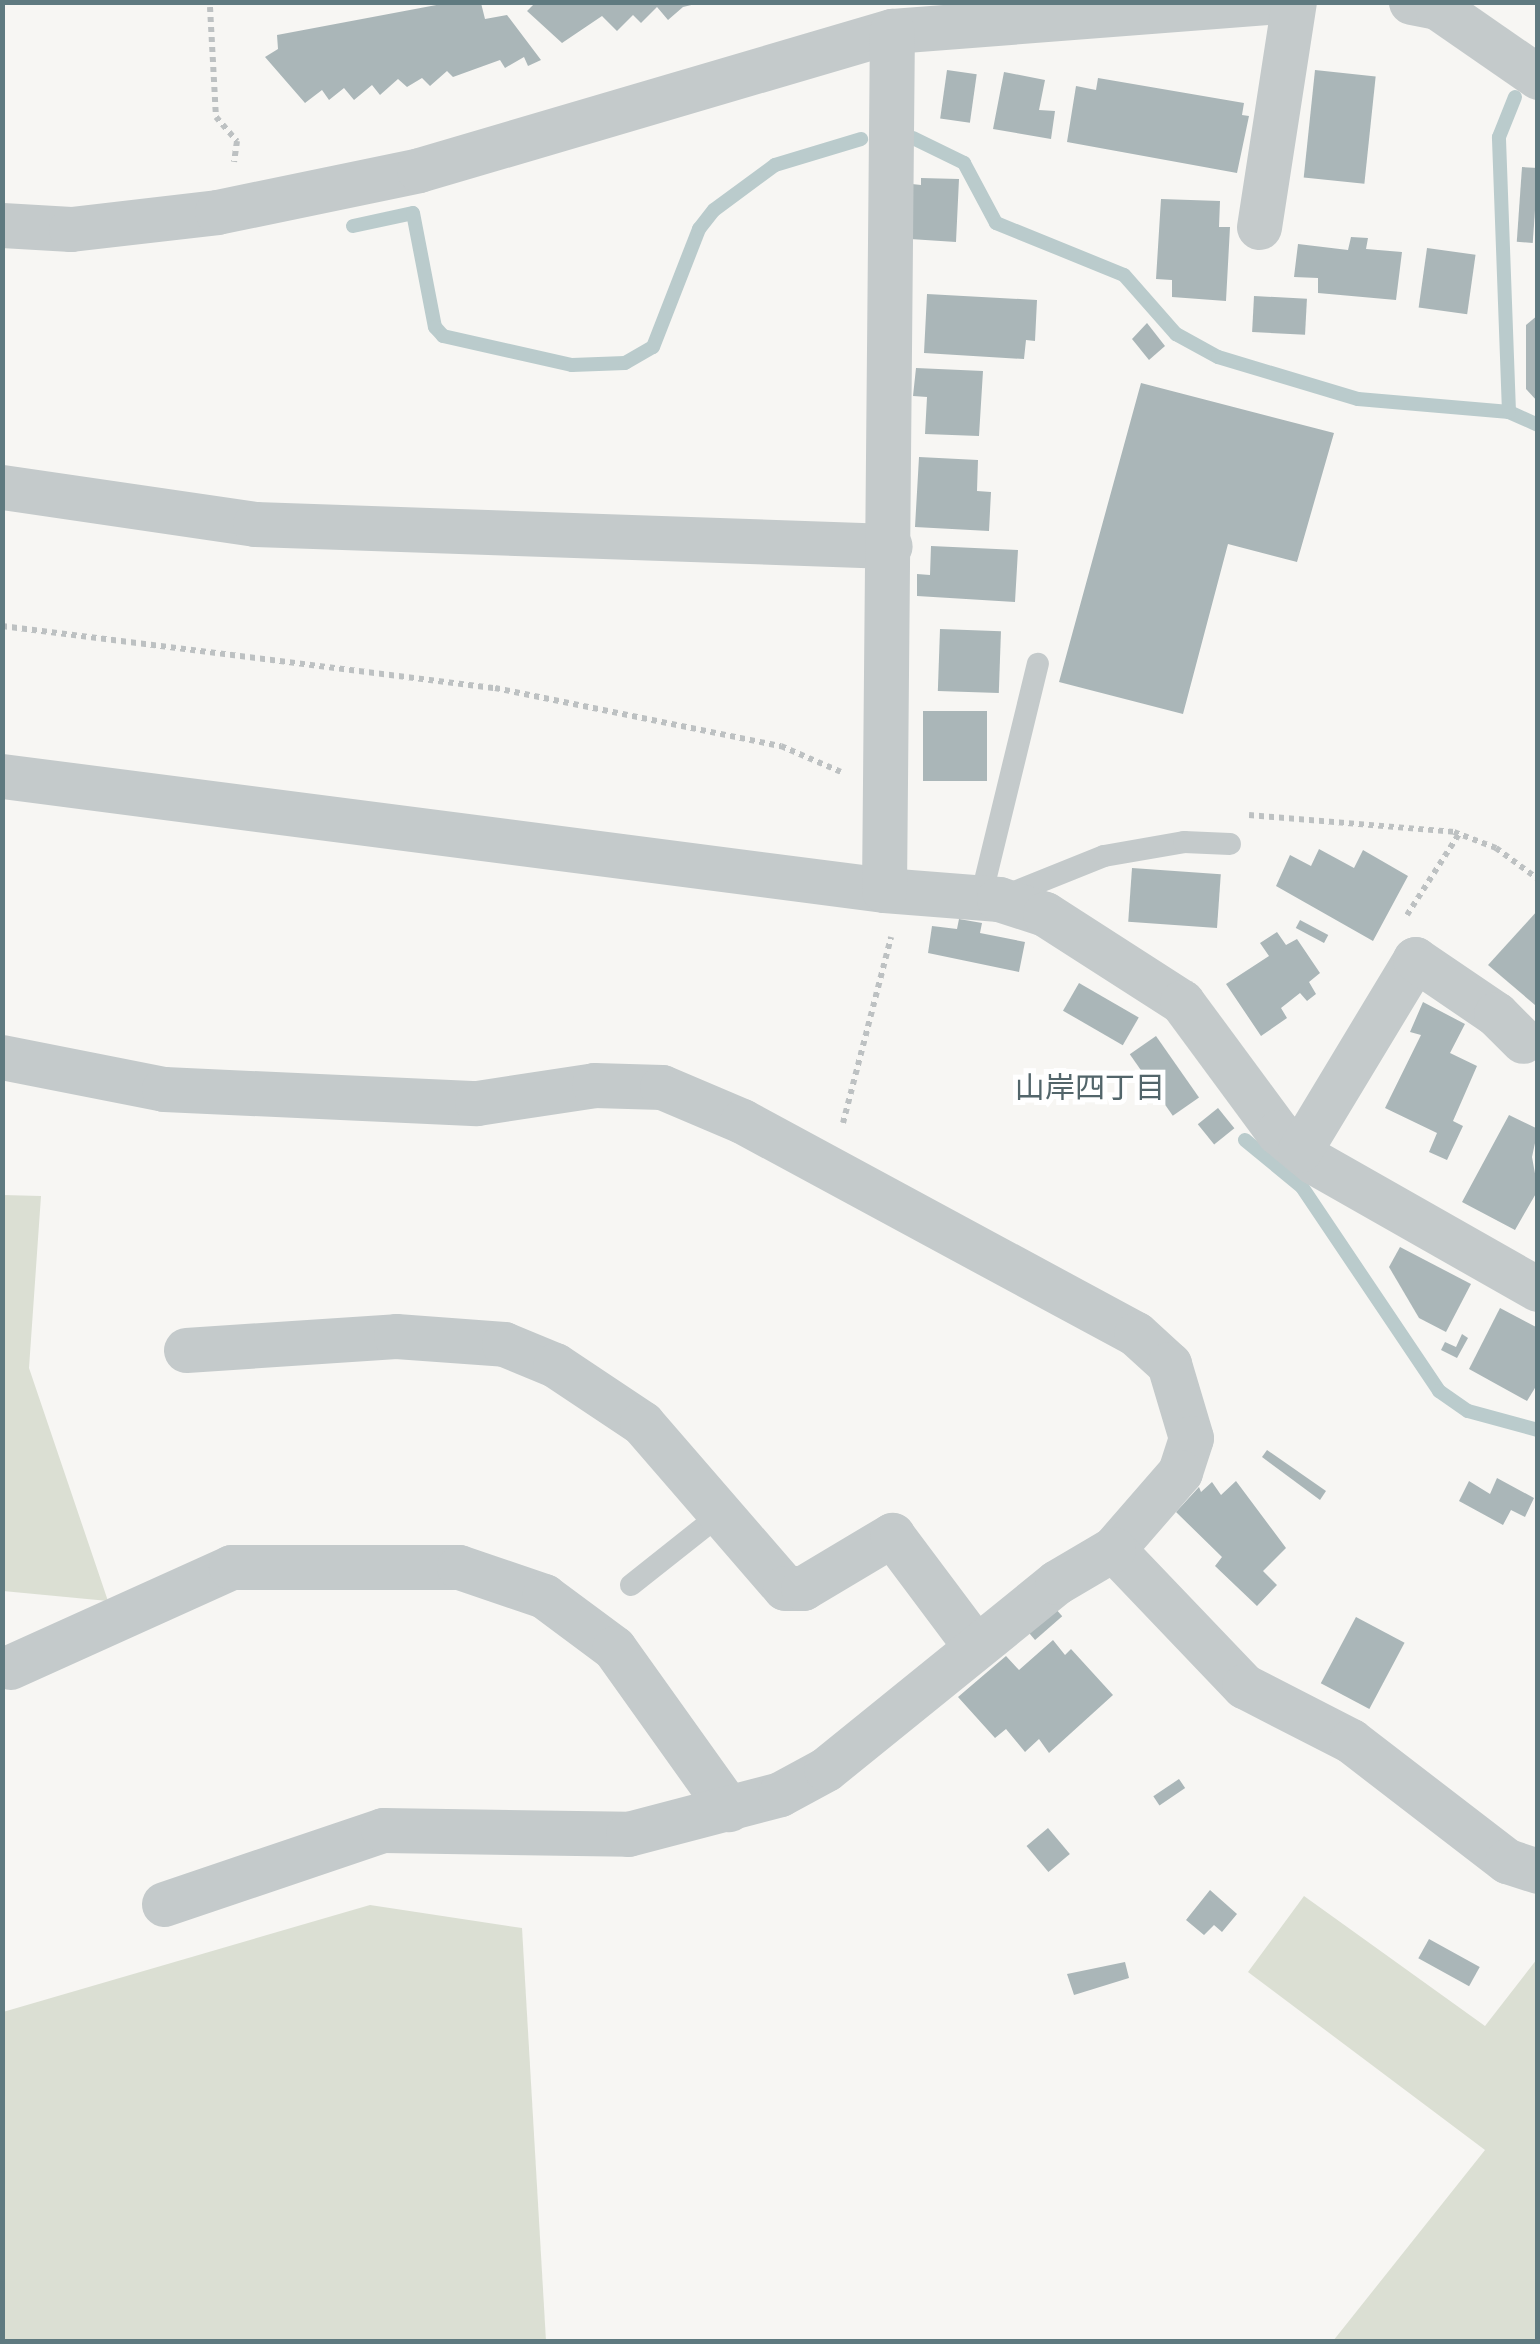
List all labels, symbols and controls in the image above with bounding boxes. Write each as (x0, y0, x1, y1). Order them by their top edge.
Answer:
district label: 山岸四丁目 (1015, 1069, 1165, 1105)

